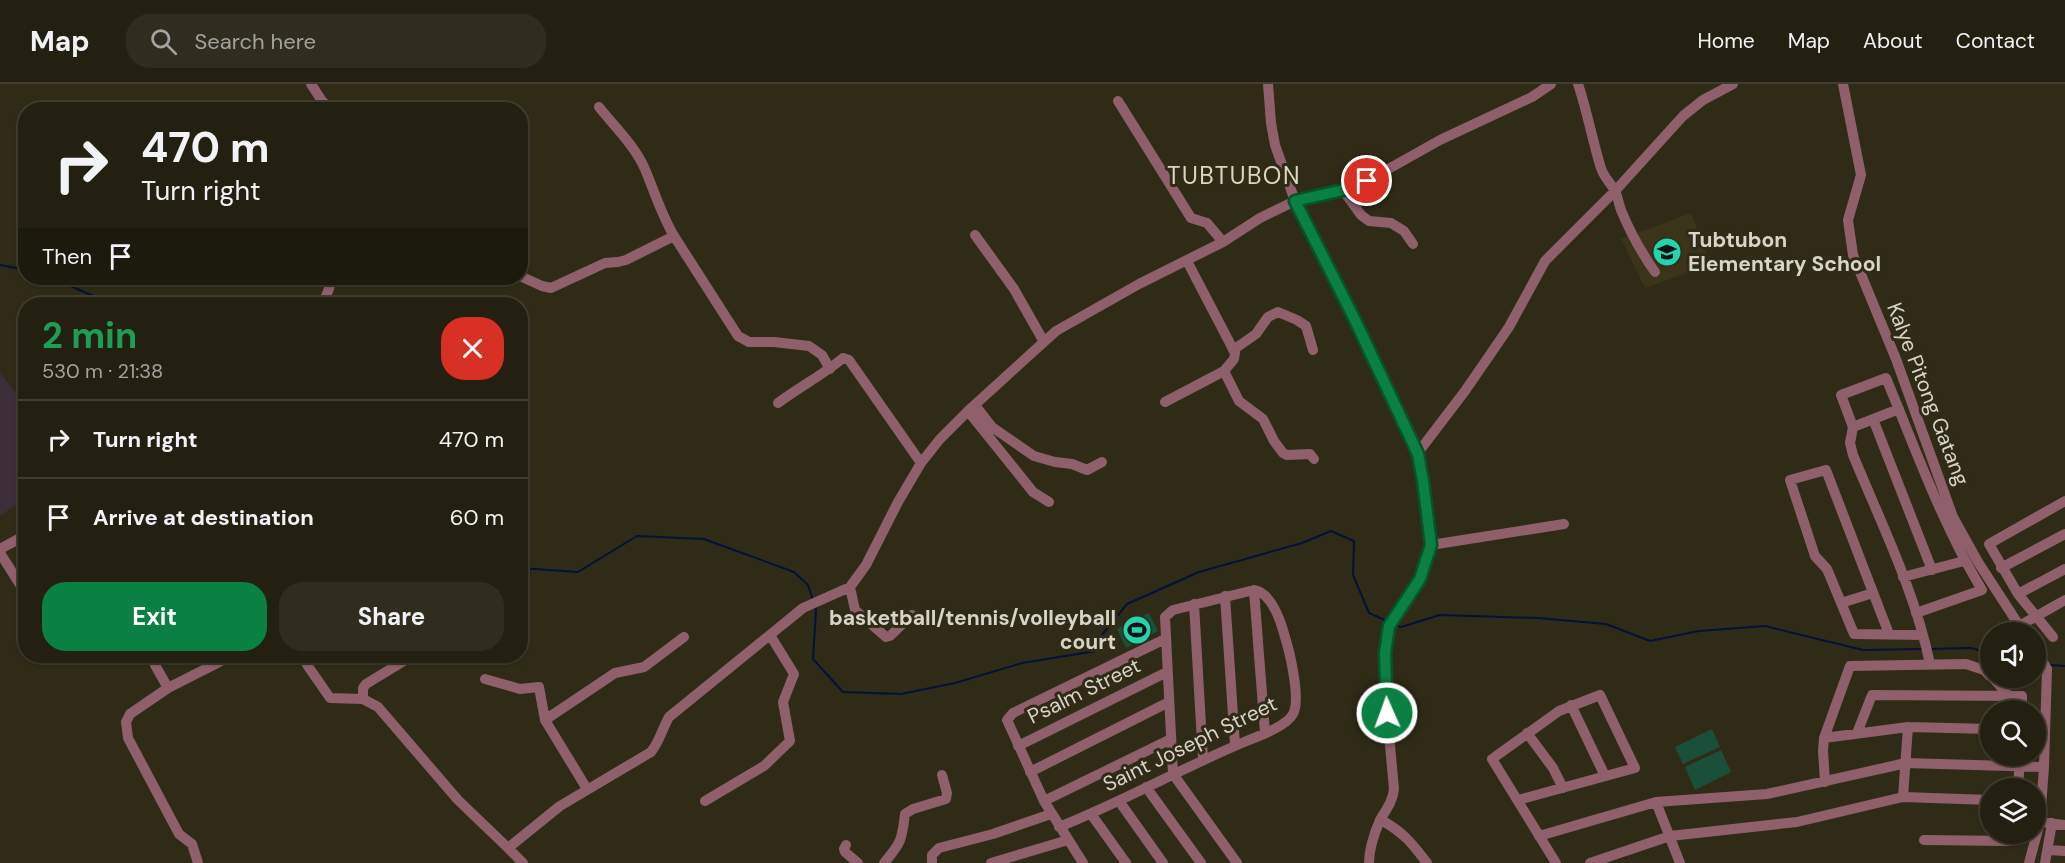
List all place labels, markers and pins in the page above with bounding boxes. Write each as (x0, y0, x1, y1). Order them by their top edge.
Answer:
pin (1341, 155, 1392, 206)
place label: Tubtubon Elementary School (1688, 226, 1881, 278)
school or university icon: Tubtubon Elementary School (1651, 236, 1683, 268)
place label: basketball/tennis/volleyball court (829, 604, 1116, 656)
sports icon: basketball/tennis/volleyball court (1121, 614, 1153, 646)

